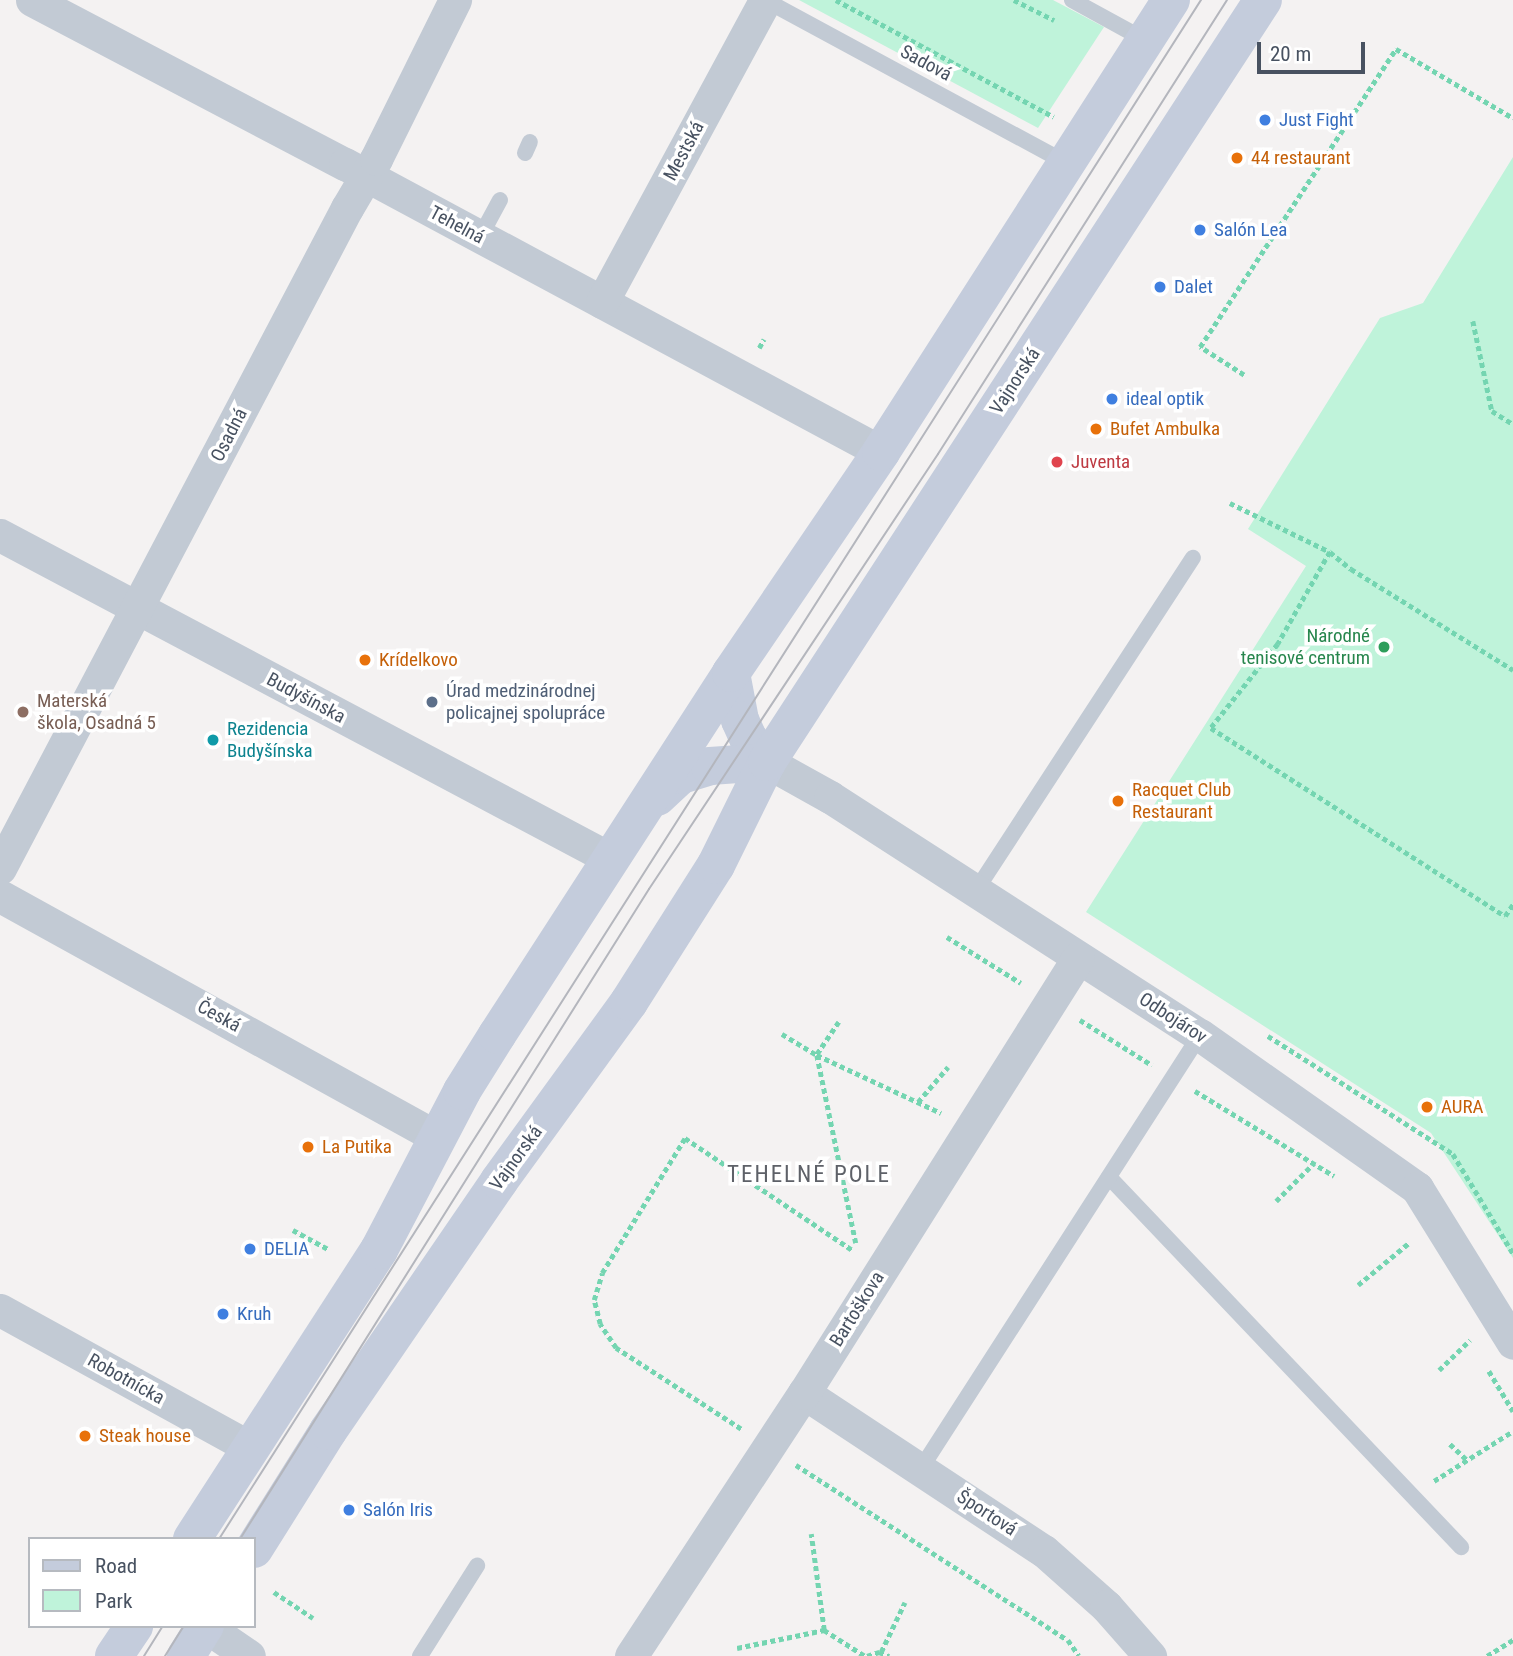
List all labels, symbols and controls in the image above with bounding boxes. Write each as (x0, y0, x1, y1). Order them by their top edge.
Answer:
scale bar (1261, 28, 1370, 72)
street label: Sadová (896, 40, 956, 86)
text: 20 m (1270, 42, 1311, 66)
place label: Just Fight (1279, 109, 1354, 131)
marker: Just Fight (1257, 112, 1273, 128)
street label: Mestská (659, 117, 709, 185)
place label: 44 restaurant (1251, 147, 1351, 169)
marker: 44 restaurant (1229, 150, 1245, 166)
street label: Tehelná (426, 201, 488, 249)
place label: Salón Lea (1214, 219, 1287, 241)
marker: Salón Lea (1192, 222, 1208, 238)
place label: Dalet (1174, 276, 1213, 298)
marker: Dalet (1152, 279, 1168, 295)
street label: Vajnorská (985, 344, 1045, 418)
place label: ideal optik (1126, 388, 1204, 410)
marker: ideal optik (1104, 391, 1120, 407)
street label: Osadná (206, 404, 252, 466)
place label: Bufet Ambulka (1110, 418, 1220, 440)
marker: Bufet Ambulka (1088, 421, 1104, 437)
place label: Juventa (1071, 451, 1130, 473)
marker: Juventa (1049, 454, 1065, 470)
place label: Národné tenisové centrum (1241, 625, 1370, 669)
marker: Národné tenisové centrum (1376, 639, 1392, 655)
place label: Krídelkovo (379, 649, 458, 671)
marker: Krídelkovo (357, 652, 373, 668)
street label: Budyšínska (263, 668, 349, 728)
place label: Úrad medzinárodnej policajnej spolupráce (446, 680, 605, 724)
place label: Materská škola, Osadná 5 (37, 690, 156, 734)
marker: Úrad medzinárodnej policajnej spolupráce (424, 694, 440, 710)
marker: Materská škola, Osadná 5 (15, 704, 31, 720)
place label: Rezidencia Budyšínska (227, 718, 313, 762)
marker: Rezidencia Budyšínska (205, 732, 221, 748)
place label: Racquet Club Restaurant (1132, 779, 1231, 823)
marker: Racquet Club Restaurant (1110, 793, 1126, 809)
street label: Odbojárov (1135, 988, 1211, 1048)
street label: Česká (193, 995, 245, 1037)
place label: AURA (1441, 1096, 1484, 1118)
marker: AURA (1419, 1099, 1435, 1115)
street label: Vajnorská (485, 1121, 547, 1195)
place label: La Putika (322, 1136, 392, 1158)
marker: La Putika (300, 1139, 316, 1155)
district label: TEHELNÉ POLE (729, 1161, 889, 1189)
place label: DELIA (264, 1238, 309, 1260)
marker: DELIA (242, 1241, 258, 1257)
street label: Bartoškova (825, 1267, 889, 1351)
place label: Kruh (237, 1303, 272, 1325)
marker: Kruh (215, 1306, 231, 1322)
street label: Robotnícka (84, 1349, 168, 1409)
place label: Steak house (99, 1425, 191, 1447)
marker: Steak house (77, 1428, 93, 1444)
street label: Športová (953, 1485, 1021, 1541)
place label: Salón Iris (363, 1499, 433, 1521)
marker: Salón Iris (341, 1502, 357, 1518)
legend (28, 1537, 256, 1628)
text: Road (95, 1554, 137, 1578)
text: Park (95, 1589, 132, 1613)

